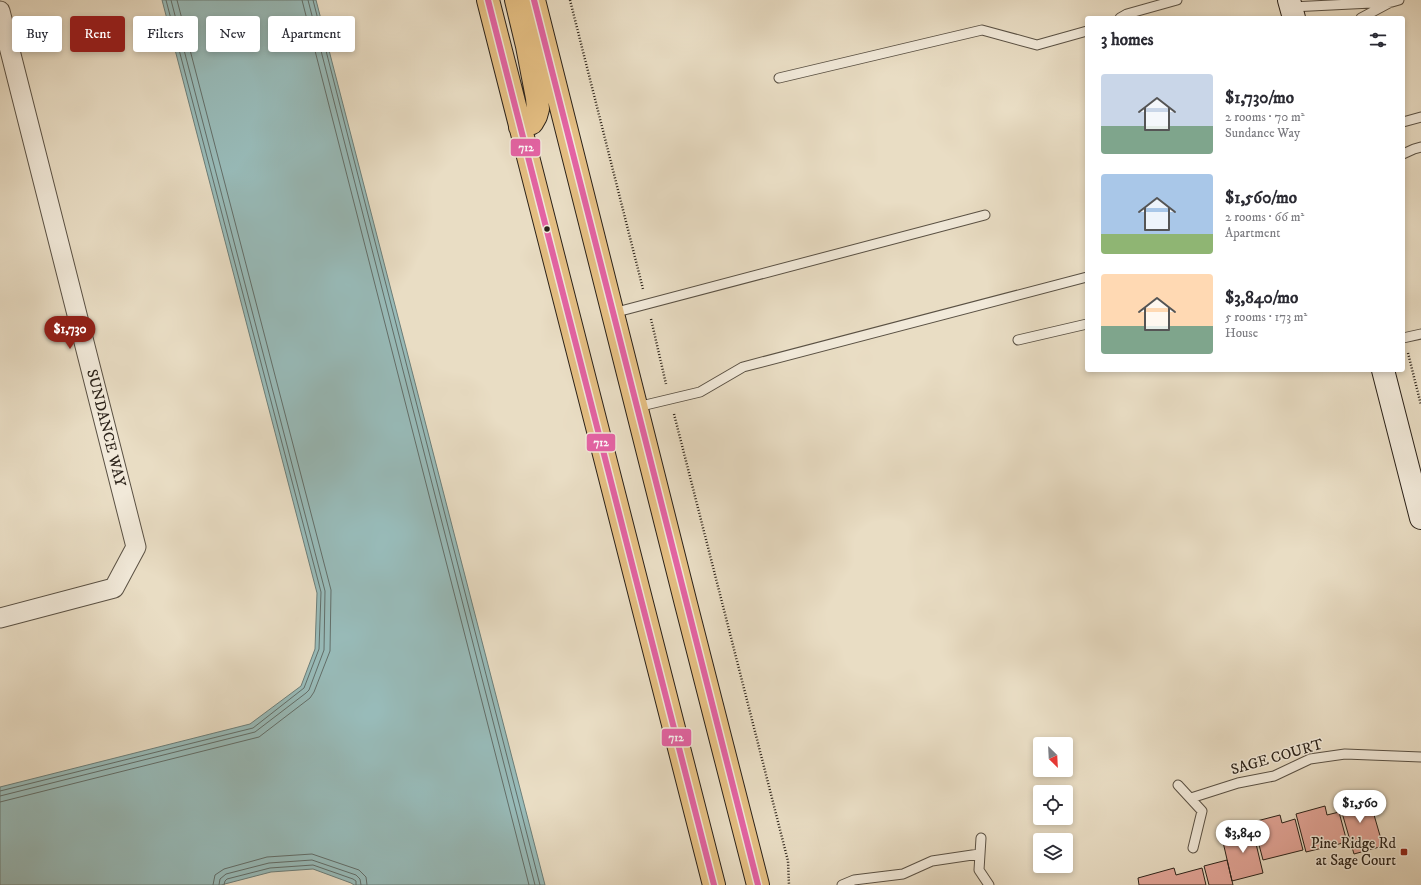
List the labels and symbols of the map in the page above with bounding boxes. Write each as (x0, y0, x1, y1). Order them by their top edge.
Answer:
line badge: 712 (510, 138, 541, 157)
text: 712 (518, 141, 534, 155)
unlabelled marker (542, 224, 552, 234)
pin: $1,730 (37, 316, 103, 350)
street label: SUNDANCE WAY (82, 367, 130, 489)
line badge: 712 (586, 433, 616, 452)
text: 712 (593, 436, 609, 450)
line badge: 712 (661, 728, 692, 747)
text: 712 (668, 731, 684, 745)
street label: SAGE COURT (1229, 735, 1326, 779)
north arrow (1033, 737, 1073, 777)
pin: $1,560 (1327, 790, 1393, 824)
pin: $3,840 (1210, 820, 1276, 854)
place label: Pine Ridge Rd at Sage Court (1311, 834, 1397, 870)
marker: Pine Ridge Rd at Sage Court (1399, 847, 1409, 857)

